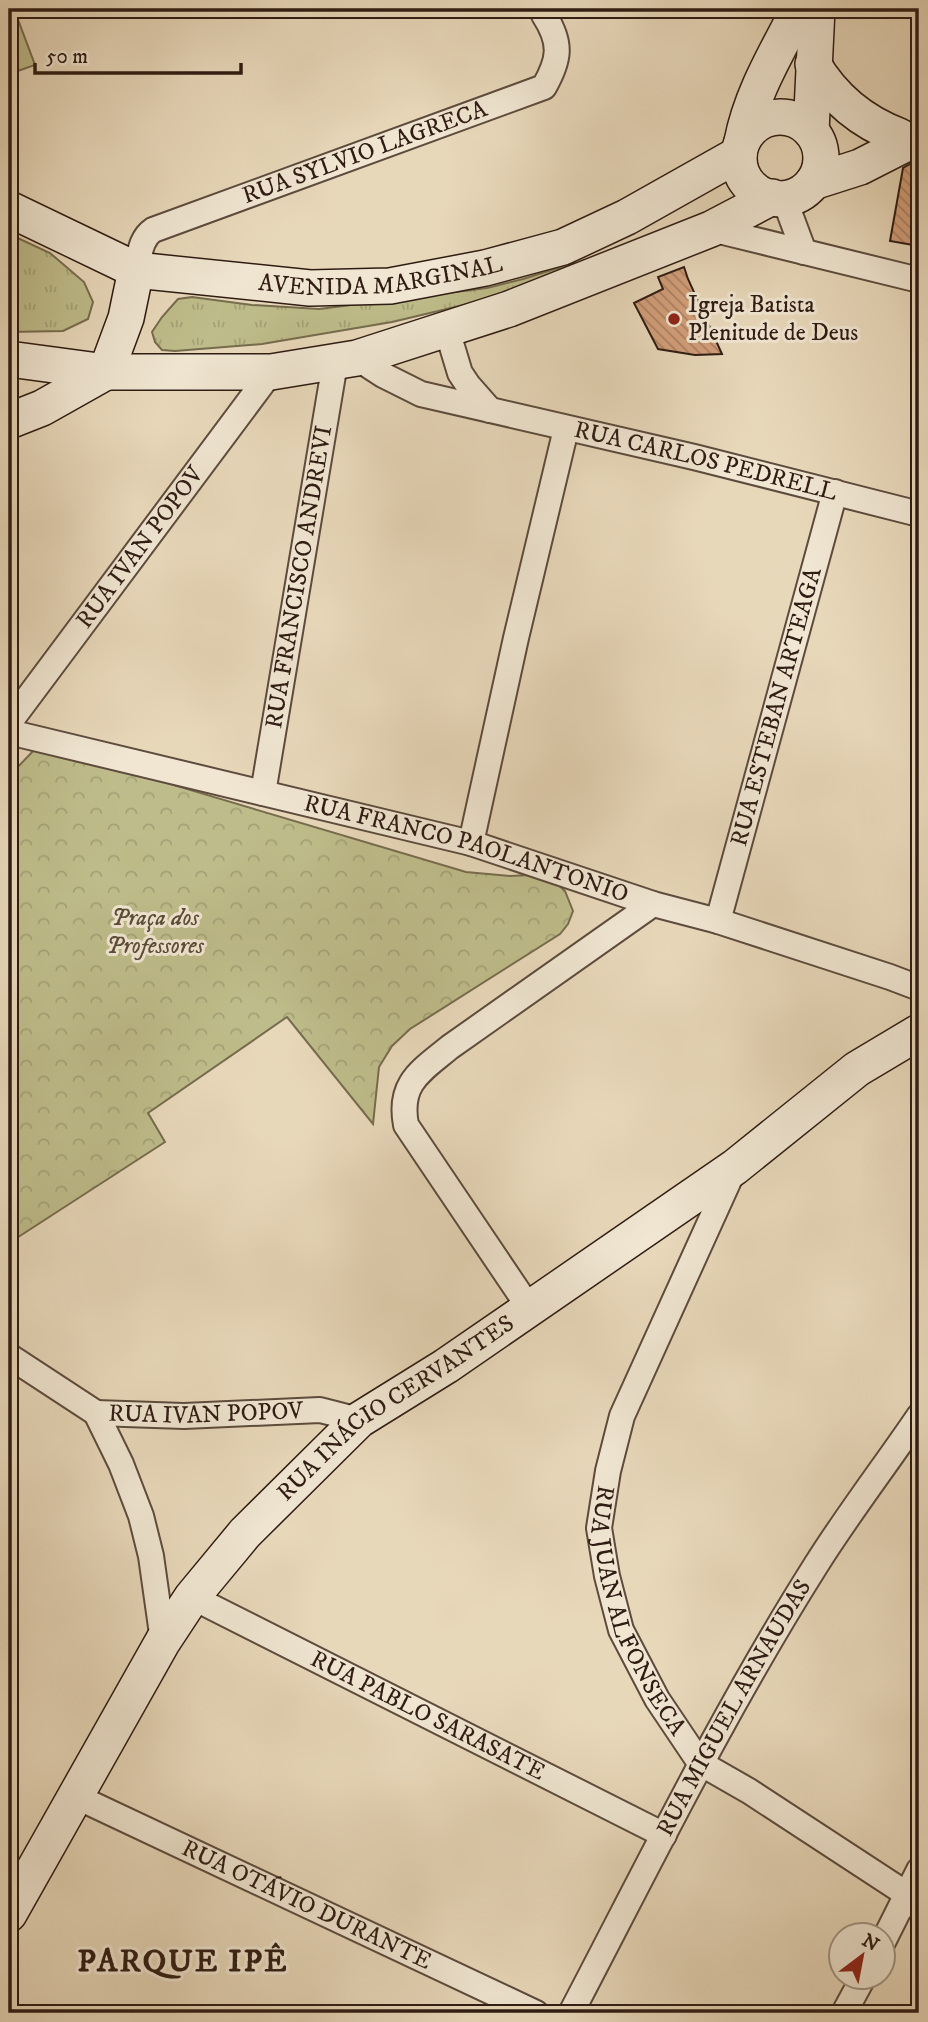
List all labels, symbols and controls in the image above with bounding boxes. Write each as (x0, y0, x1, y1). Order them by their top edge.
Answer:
scale bar (35, 32, 242, 76)
text: 50 m (46, 44, 88, 70)
street label: RUA SYLVIO LAGRECA (238, 94, 492, 211)
street label: AVENIDA MARGINAL (257, 249, 506, 303)
place label: Igreja Batista Plenitude de Deus (688, 290, 858, 348)
marker: Igreja Batista Plenitude de Deus (666, 311, 682, 327)
street label: RUA CARLOS PEDRELL (571, 415, 840, 508)
street label: RUA FRANCISCO ANDREVI (259, 423, 339, 731)
street label: RUA IVAN POPOV (70, 460, 211, 635)
street label: RUA ESTEBAN ARTEAGA (724, 563, 829, 850)
street label: RUA FRANCO PAOLANTONIO (301, 788, 632, 910)
park label: Praça dos Professores (106, 903, 204, 961)
street label: RUA INÁCIO CERVANTES (271, 1309, 520, 1508)
street label: RUA IVAN POPOV (108, 1396, 305, 1431)
street label: RUA JUAN ALFONSECA (583, 1483, 693, 1742)
street label: RUA MIGUEL ARNAUDAS (650, 1574, 818, 1841)
street label: RUA PABLO SARASATE (305, 1644, 550, 1787)
street label: RUA OTÁVIO DURANTE (177, 1833, 436, 1977)
north arrow (827, 1920, 897, 1990)
text: N (858, 1929, 883, 1957)
district label: PARQUE IPÊ (77, 1942, 289, 1982)

